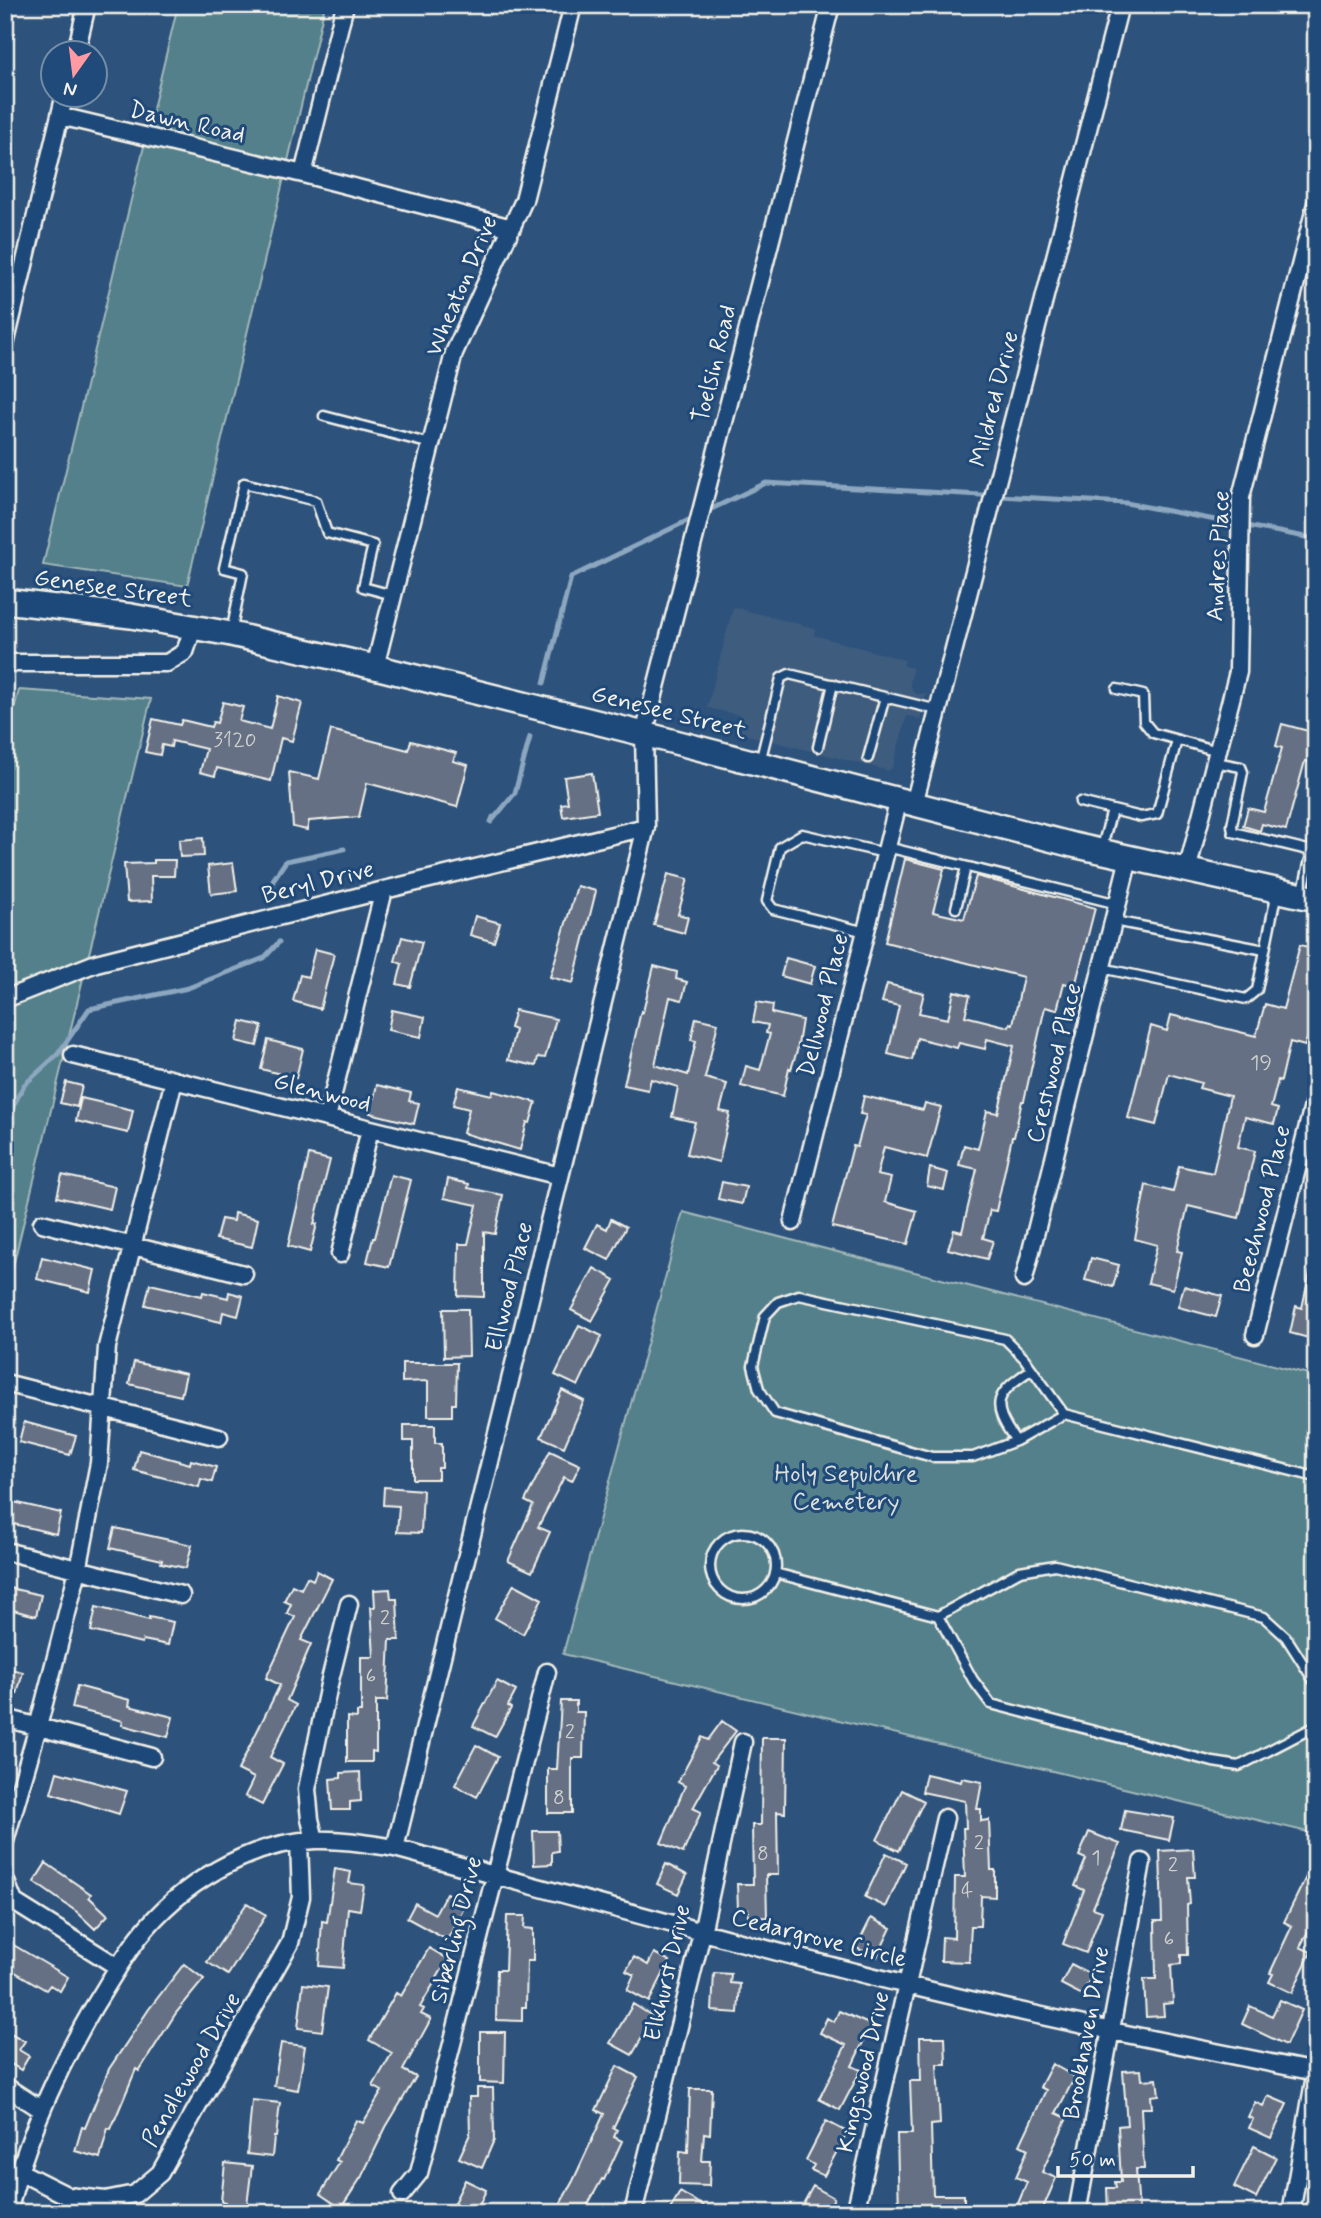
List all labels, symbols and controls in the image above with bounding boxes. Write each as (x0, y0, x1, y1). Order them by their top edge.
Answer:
north arrow (38, 38, 108, 108)
text: N (61, 75, 79, 103)
street label: Dawn Road (126, 95, 248, 151)
street label: Wheaton Drive (418, 211, 506, 361)
street label: Toelsin Road (685, 302, 745, 426)
street label: Mildred Drive (963, 328, 1027, 470)
street label: Andres Place (1200, 490, 1238, 622)
street label: Genesee Street (32, 563, 194, 615)
street label: Genesee Street (588, 679, 750, 747)
house number: 3120 (214, 726, 256, 754)
street label: Beryl Drive (259, 854, 377, 912)
street label: Dellwood Place (791, 930, 857, 1080)
street label: Crestwood Place (1020, 980, 1090, 1146)
house number: 19 (1250, 1049, 1272, 1077)
street label: Glenwood (270, 1066, 374, 1120)
street label: Beechwood Place (1227, 1122, 1299, 1296)
street label: Ellwood Place (479, 1219, 541, 1355)
park label: Holy Sepulchre Cemetery (775, 1459, 918, 1518)
house number: 2 (380, 1604, 390, 1632)
house number: 6 (366, 1662, 376, 1690)
house number: 2 (565, 1718, 575, 1746)
house number: 8 (553, 1784, 565, 1812)
house number: 2 (974, 1829, 984, 1857)
house number: 8 (757, 1840, 769, 1868)
house number: 1 (1091, 1844, 1101, 1872)
house number: 2 (1168, 1851, 1178, 1879)
street label: Siberling Drive (424, 1853, 493, 2008)
house number: 4 (961, 1877, 973, 1905)
street label: Elkhurst Drive (637, 1902, 699, 2044)
street label: Cedargrove Circle (728, 1902, 910, 1976)
house number: 6 (1164, 1925, 1174, 1953)
street label: Brookhaven Drive (1056, 1944, 1118, 2122)
street label: Pendlewood Drive (135, 1987, 249, 2153)
street label: Kingswood Drive (830, 1988, 900, 2156)
scale bar (1058, 2134, 1193, 2178)
text: 50 m (1069, 2146, 1116, 2174)

